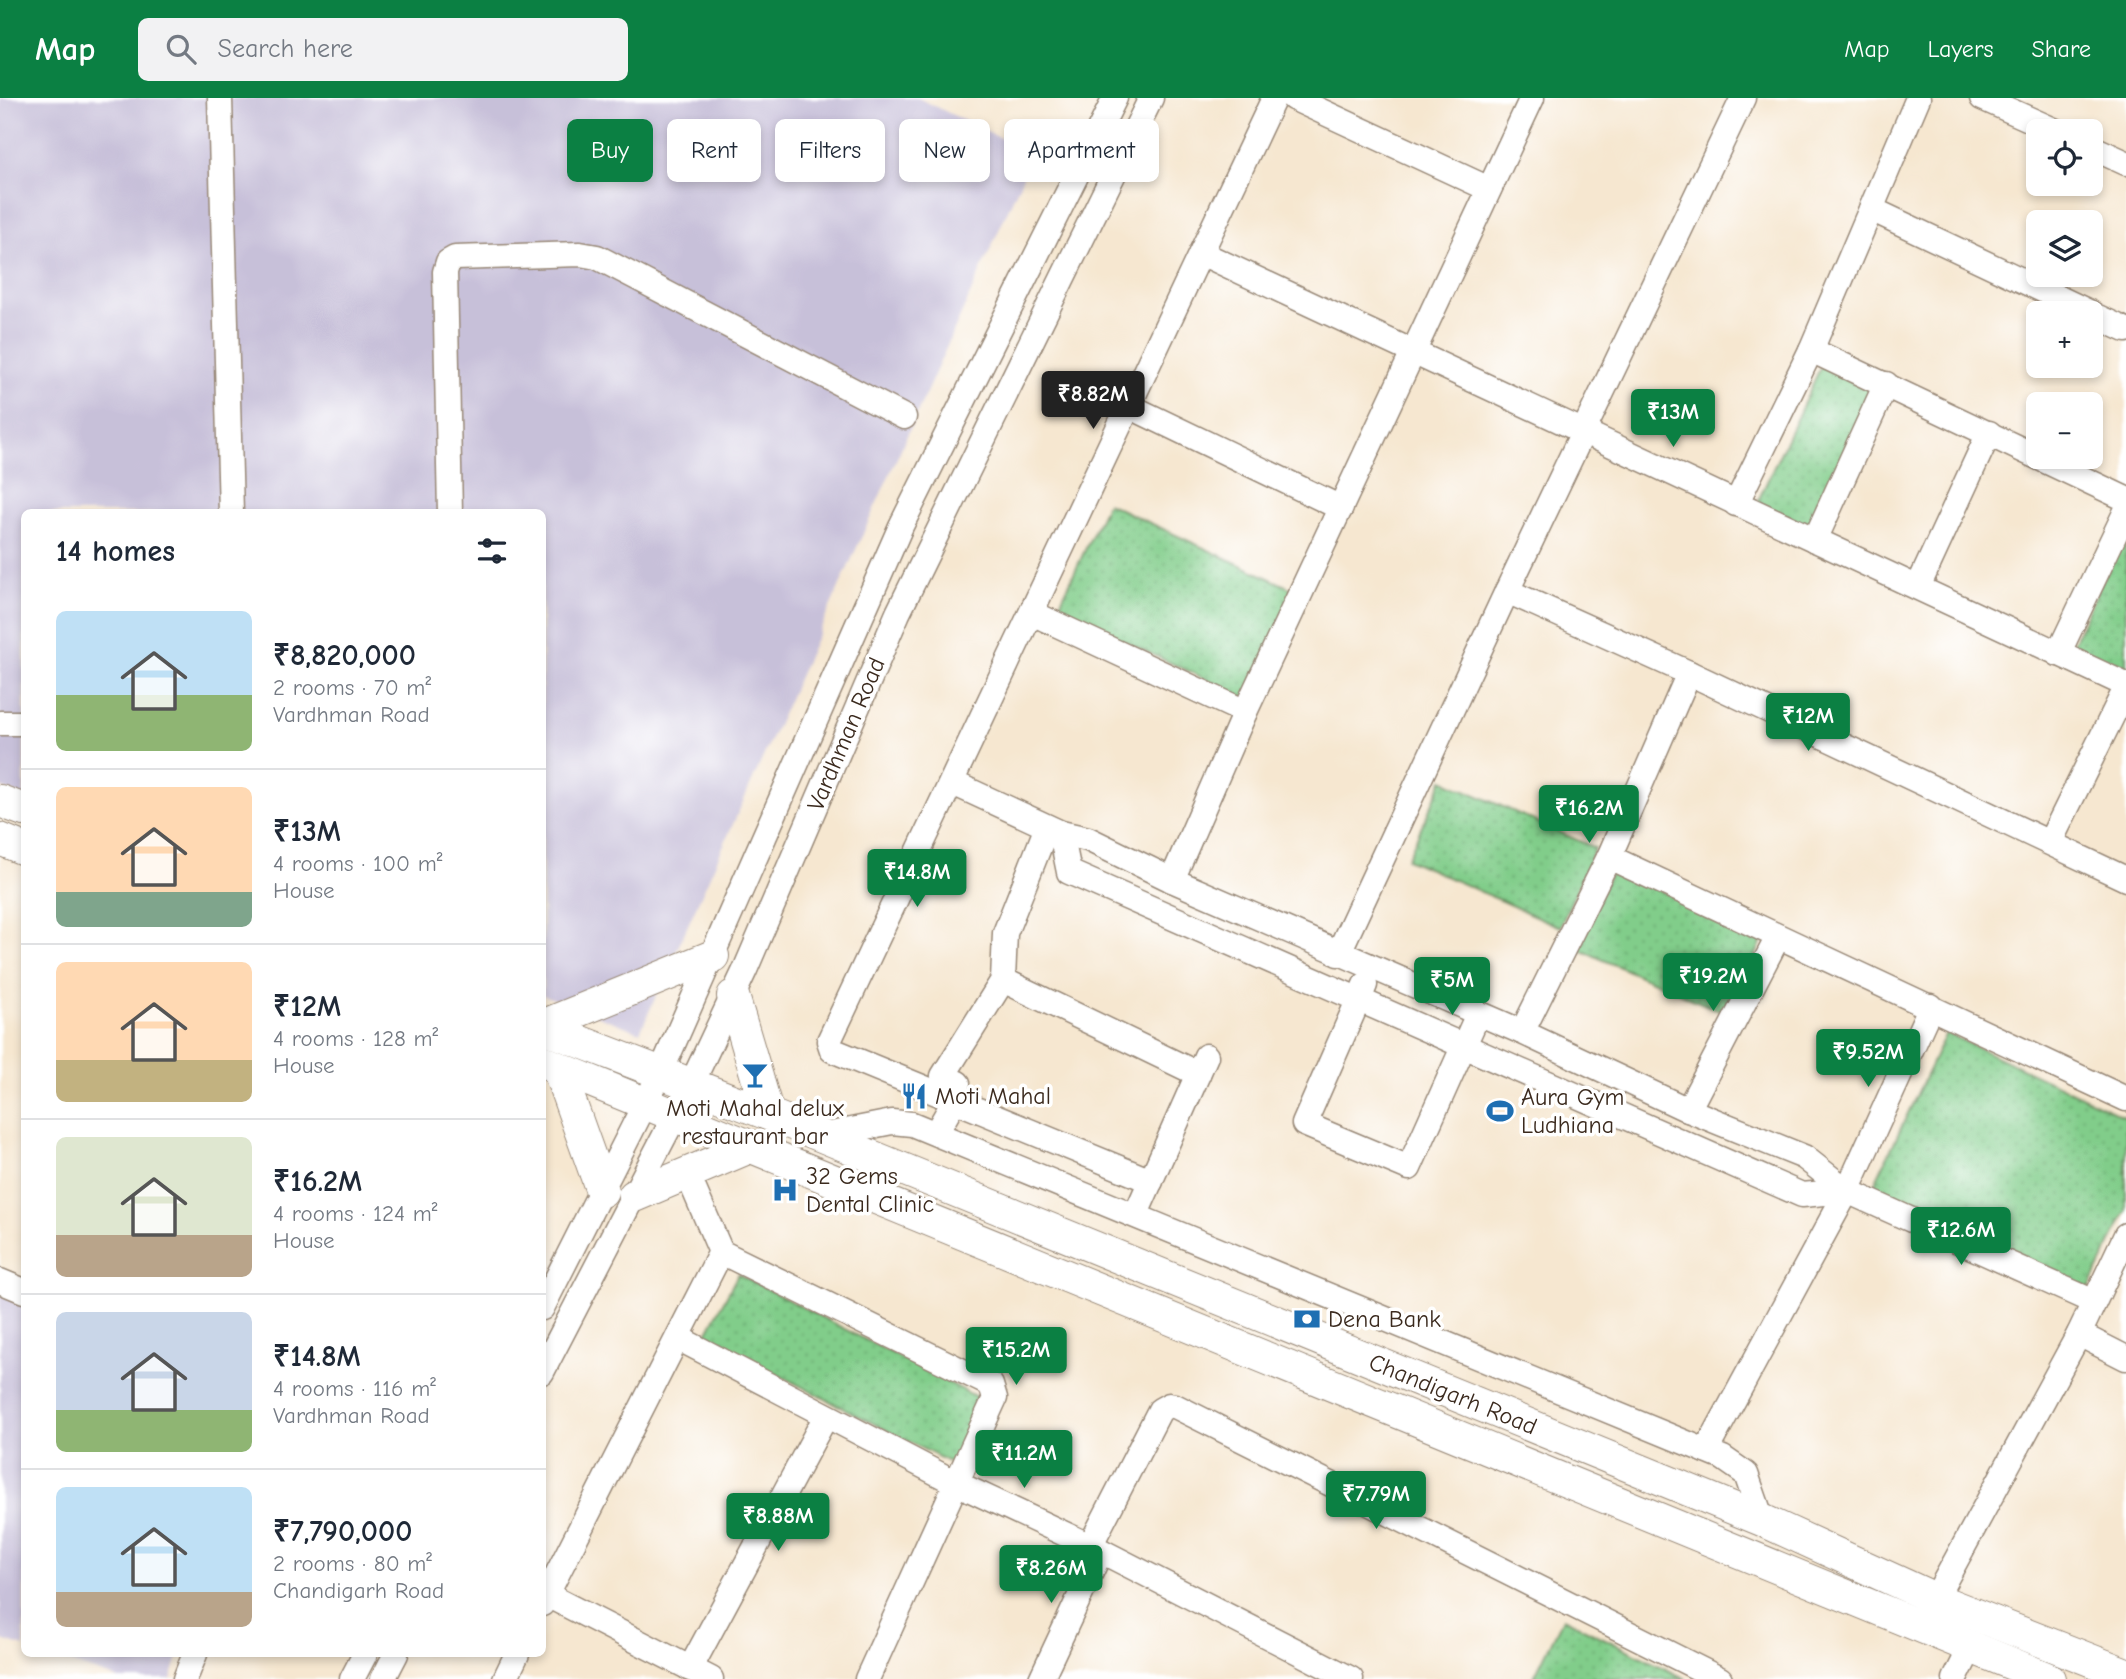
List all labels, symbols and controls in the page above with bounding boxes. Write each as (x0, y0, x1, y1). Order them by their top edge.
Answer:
search box (138, 18, 628, 81)
text: Map (35, 30, 96, 68)
icon: search (162, 30, 200, 68)
text: Search here (218, 34, 353, 64)
text: Map (1844, 35, 1890, 63)
text: Layers (1928, 35, 1993, 63)
text: Share (2031, 35, 2091, 63)
chip: Buy (567, 119, 653, 182)
chip: Rent (667, 119, 761, 182)
chip: Filters (775, 119, 885, 182)
chip: New (899, 119, 990, 182)
chip: Apartment (1004, 119, 1159, 182)
map controls (2026, 119, 2103, 469)
button: locate (2026, 119, 2103, 196)
button: layers (2026, 210, 2103, 287)
button: + (2026, 301, 2103, 378)
pin: ₹8.82M (1036, 372, 1150, 431)
text: ₹8.82M (1058, 380, 1128, 407)
pin: ₹13M (1632, 390, 1714, 449)
button: − (2026, 392, 2103, 469)
text: ₹13M (1647, 398, 1699, 425)
icon: filters (473, 532, 511, 570)
text: 14 homes (56, 534, 175, 569)
text: ₹8,820,000 (273, 638, 416, 673)
icon: home (112, 639, 196, 723)
street label: Vardhman Road (801, 653, 891, 815)
text: 2 rooms · 70 m² (273, 674, 431, 701)
pin: ₹12M (1767, 694, 1849, 753)
text: Vardhman Road (273, 701, 430, 728)
text: ₹12M (1782, 702, 1834, 729)
pin: ₹16.2M (1532, 786, 1646, 845)
text: ₹16.2M (1555, 794, 1623, 821)
text: ₹13M (273, 814, 341, 849)
icon: home (112, 815, 196, 899)
text: 4 rooms · 100 m² (273, 850, 442, 877)
pin: ₹14.8M (860, 850, 974, 909)
text: ₹14.8M (883, 858, 951, 885)
text: House (273, 877, 335, 904)
pin: ₹19.2M (1656, 954, 1770, 1013)
pin: ₹5M (1418, 958, 1486, 1017)
text: ₹19.2M (1679, 962, 1747, 989)
text: ₹5M (1430, 966, 1474, 993)
text: ₹12M (273, 989, 341, 1024)
icon: home (112, 990, 196, 1074)
text: 4 rooms · 128 m² (273, 1025, 438, 1052)
pin: ₹9.52M (1811, 1030, 1925, 1089)
text: ₹9.52M (1832, 1038, 1904, 1065)
text: House (273, 1052, 335, 1079)
bar icon: Moti Mahal delux restaurant bar (740, 1060, 770, 1090)
restaurant icon: Moti Mahal (899, 1081, 929, 1111)
place label: Moti Mahal (935, 1082, 1051, 1110)
place label: Aura Gym Ludhiana (1521, 1083, 1624, 1139)
place label: Moti Mahal delux restaurant bar (666, 1094, 844, 1150)
sports icon: Aura Gym Ludhiana (1485, 1096, 1515, 1126)
place label: 32 Gems Dental Clinic (806, 1162, 934, 1218)
text: ₹16.2M (273, 1164, 362, 1199)
icon: home (112, 1165, 196, 1249)
hospital icon: 32 Gems Dental Clinic (770, 1175, 800, 1205)
text: 4 rooms · 124 m² (273, 1200, 437, 1227)
pin: ₹12.6M (1904, 1208, 2018, 1267)
text: ₹12.6M (1927, 1216, 1995, 1243)
text: House (273, 1227, 335, 1254)
bank icon: Dena Bank (1292, 1304, 1322, 1334)
place label: Dena Bank (1328, 1305, 1441, 1333)
pin: ₹15.2M (959, 1328, 1073, 1387)
text: ₹15.2M (982, 1336, 1050, 1363)
text: ₹14.8M (273, 1339, 361, 1374)
icon: home (112, 1340, 196, 1424)
street label: Chandigarh Road (1365, 1348, 1541, 1440)
text: 4 rooms · 116 m² (273, 1375, 436, 1402)
text: Vardhman Road (273, 1402, 430, 1429)
pin: ₹11.2M (967, 1430, 1081, 1490)
text: ₹11.2M (991, 1439, 1057, 1466)
pin: ₹7.79M (1319, 1472, 1433, 1531)
text: ₹7.79M (1342, 1480, 1410, 1507)
pin: ₹8.88M (721, 1494, 835, 1553)
text: ₹8.88M (742, 1502, 814, 1529)
text: ₹7,790,000 (273, 1514, 412, 1549)
icon: home (112, 1515, 196, 1599)
pin: ₹8.26M (994, 1546, 1108, 1605)
text: 2 rooms · 80 m² (273, 1550, 432, 1577)
text: ₹8.26M (1015, 1554, 1087, 1581)
text: Chandigarh Road (273, 1577, 444, 1604)

